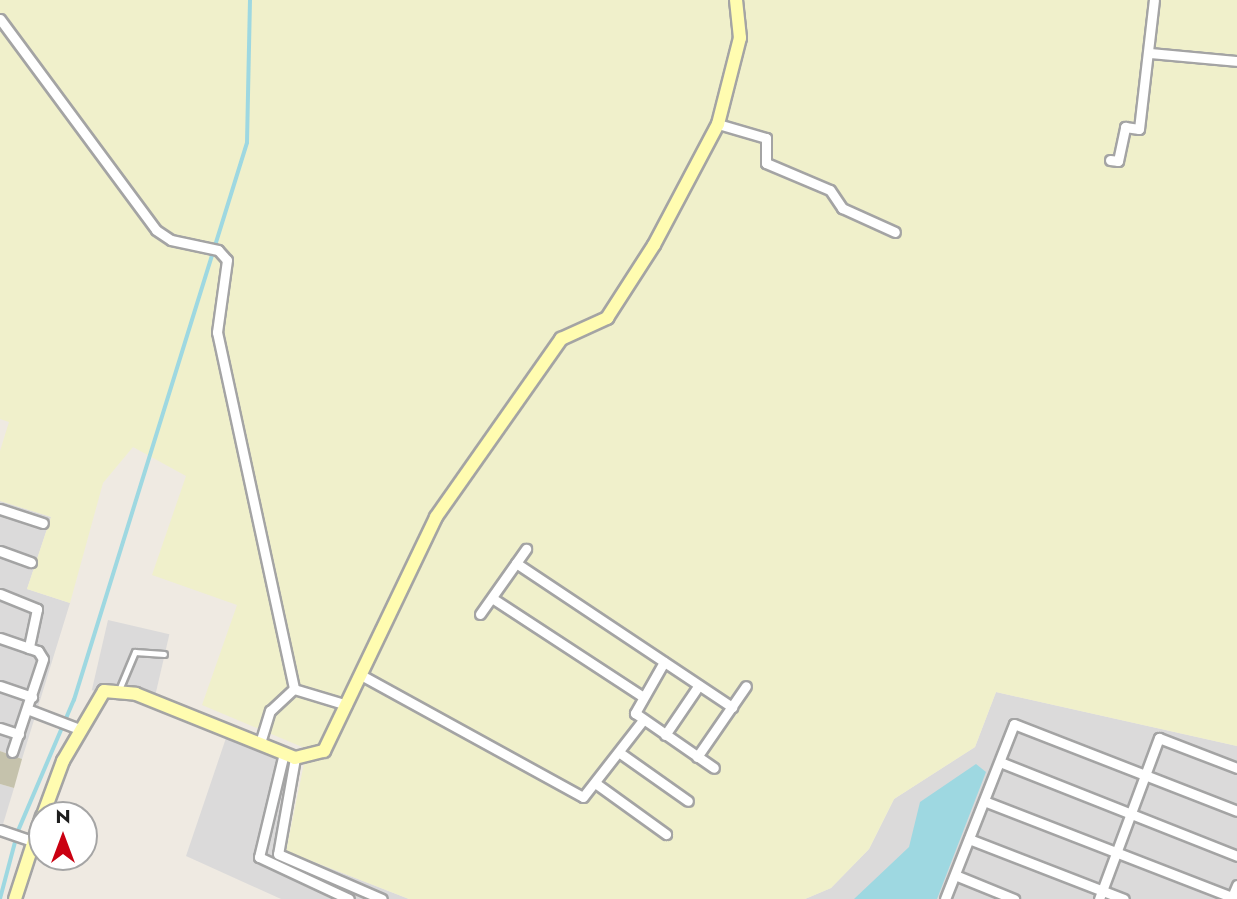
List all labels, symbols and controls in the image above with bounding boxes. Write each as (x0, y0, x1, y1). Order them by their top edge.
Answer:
north arrow (28, 801, 98, 871)
text: N (55, 803, 71, 830)

